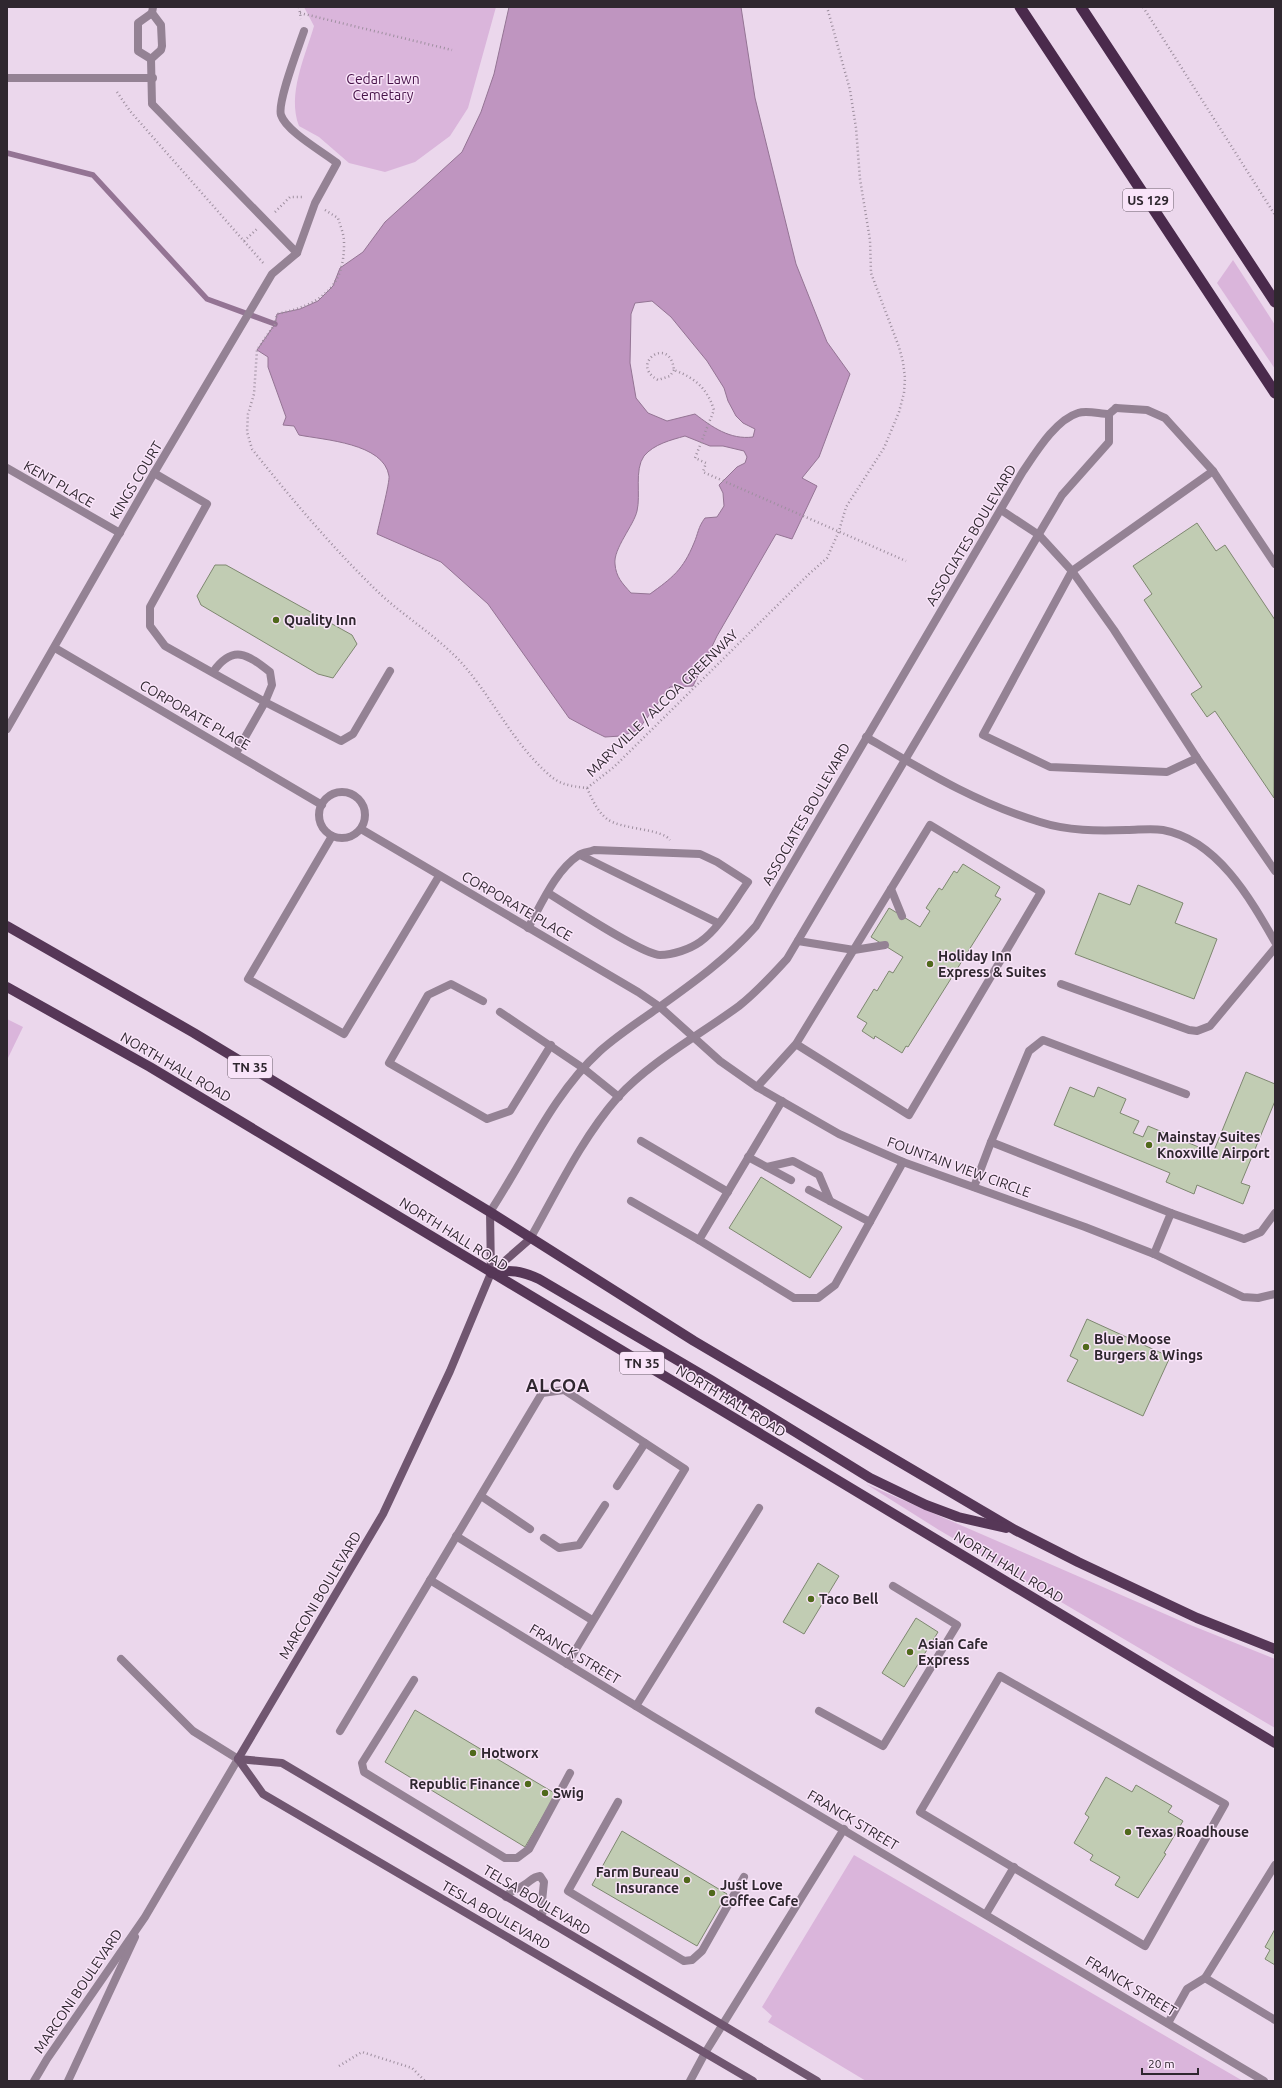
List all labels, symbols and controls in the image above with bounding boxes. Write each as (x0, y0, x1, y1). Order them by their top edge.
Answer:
park label: Cedar Lawn Cemetary (346, 71, 420, 103)
road number: US 129 (1123, 189, 1173, 211)
street label: KINGS COURT (107, 438, 165, 522)
street label: KENT PLACE (21, 457, 97, 511)
street label: ASSOCIATES BOULEVARD (922, 461, 1020, 608)
place label: Quality Inn (284, 612, 356, 628)
marker: Quality Inn (271, 615, 281, 625)
street label: MARYVILLE / ALCOA GREENWAY (583, 626, 741, 780)
street label: CORPORATE PLACE (137, 677, 253, 753)
street label: ASSOCIATES BOULEVARD (759, 740, 853, 888)
street label: CORPORATE PLACE (459, 868, 575, 944)
place label: Holiday Inn Express & Suites (938, 948, 1047, 980)
marker: Holiday Inn Express & Suites (925, 959, 935, 969)
street label: NORTH HALL ROAD (118, 1029, 234, 1105)
road number: TN 35 (228, 1056, 272, 1078)
place label: Mainstay Suites Knoxville Airport (1157, 1129, 1270, 1161)
street label: FOUNTAIN VIEW CIRCLE (885, 1134, 1033, 1200)
marker: Mainstay Suites Knoxville Airport (1144, 1140, 1154, 1150)
street label: NORTH HALL ROAD (397, 1194, 511, 1274)
place label: Blue Moose Burgers & Wings (1094, 1331, 1203, 1363)
marker: Blue Moose Burgers & Wings (1081, 1342, 1091, 1352)
road number: TN 35 (620, 1352, 664, 1374)
street label: NORTH HALL ROAD (673, 1362, 789, 1440)
district label: ALCOA (526, 1375, 590, 1395)
street label: MARCONI BOULEVARD (276, 1528, 365, 1662)
street label: NORTH HALL ROAD (951, 1528, 1067, 1606)
place label: Taco Bell (819, 1591, 878, 1607)
marker: Taco Bell (806, 1594, 816, 1604)
street label: FRANCK STREET (527, 1621, 624, 1688)
place label: Asian Cafe Express (918, 1636, 988, 1668)
marker: Asian Cafe Express (905, 1647, 915, 1657)
place label: Hotworx (481, 1745, 539, 1761)
marker: Hotworx (468, 1748, 478, 1758)
place label: Republic Finance (409, 1776, 520, 1792)
marker: Republic Finance (523, 1779, 533, 1789)
place label: Swig (553, 1785, 584, 1801)
street label: FRANCK STREET (805, 1787, 902, 1854)
marker: Swig (540, 1788, 550, 1798)
place label: Texas Roadhouse (1136, 1824, 1249, 1840)
marker: Texas Roadhouse (1123, 1827, 1133, 1837)
street label: TELSA BOULEVARD (480, 1862, 594, 1939)
place label: Farm Bureau Insurance (596, 1864, 679, 1896)
marker: Farm Bureau Insurance (682, 1875, 692, 1885)
street label: TESLA BOULEVARD (439, 1877, 553, 1953)
place label: Just Love Coffee Cafe (720, 1877, 799, 1909)
marker: Just Love Coffee Cafe (707, 1888, 717, 1898)
street label: MARCONI BOULEVARD (30, 1926, 126, 2056)
street label: FRANCK STREET (1083, 1953, 1180, 2020)
scale bar (1142, 2050, 1198, 2076)
text: 20 m (1148, 2057, 1175, 2070)

